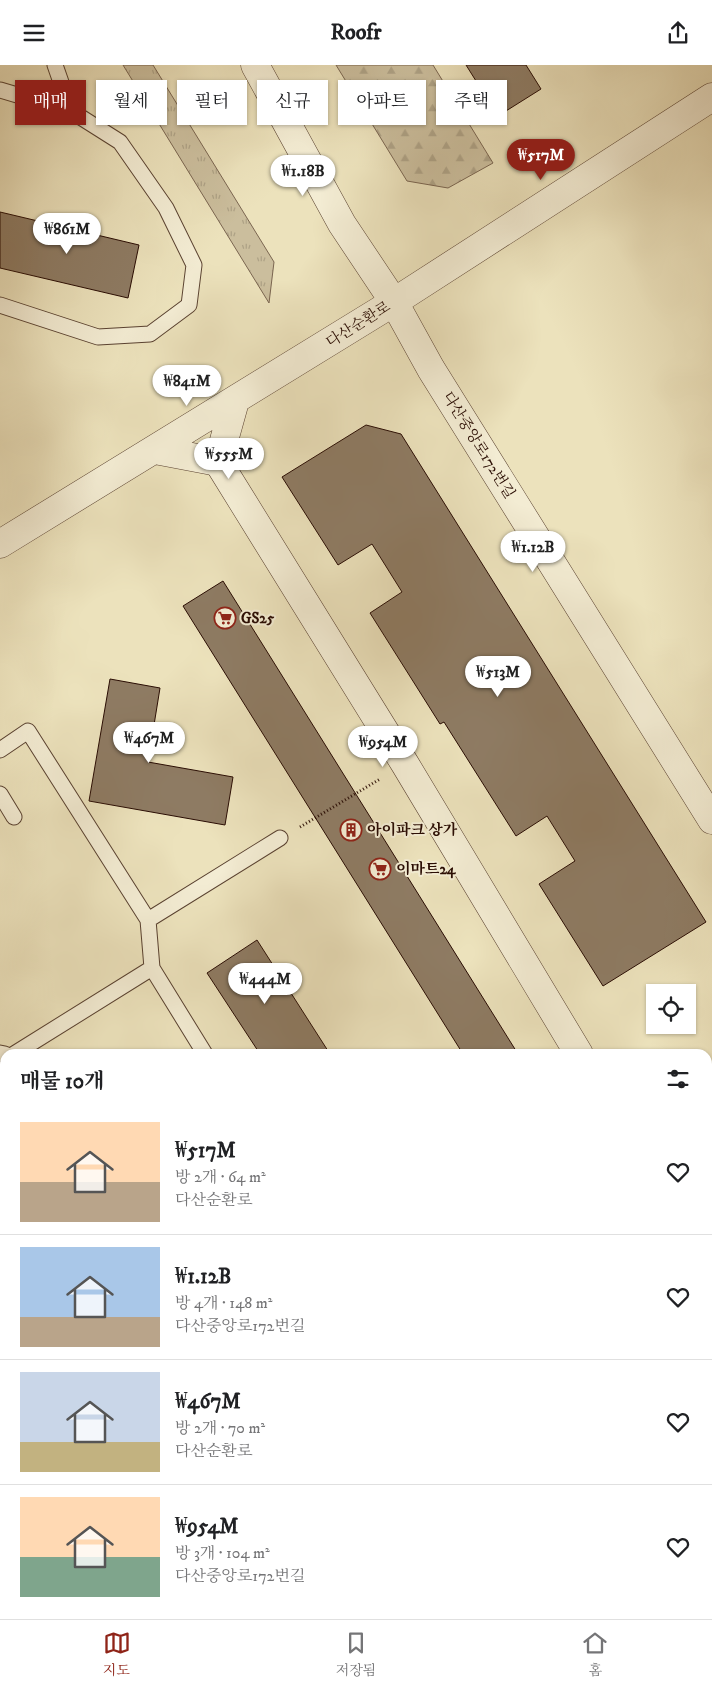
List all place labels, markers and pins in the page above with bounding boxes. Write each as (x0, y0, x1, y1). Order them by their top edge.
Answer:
pin: ₩517M (506, 139, 576, 181)
pin: ₩1.18B (262, 155, 344, 197)
pin: ₩861M (32, 213, 102, 255)
pin: ₩841M (152, 365, 222, 407)
pin: ₩555M (194, 437, 264, 480)
pin: ₩1.12B (492, 531, 574, 573)
supermarket icon: GS25 (213, 606, 237, 630)
place label: GS25 (241, 609, 275, 628)
pin: ₩513M (463, 655, 533, 698)
pin: ₩467M (114, 721, 184, 764)
pin: ₩954M (348, 725, 418, 768)
building icon: 아이파크 상가 (339, 818, 363, 842)
place label: 아이파크 상가 (367, 821, 458, 840)
supermarket icon: 이마트24 (368, 857, 392, 881)
place label: 이마트24 (396, 860, 457, 879)
pin: ₩444M (230, 963, 300, 1005)

